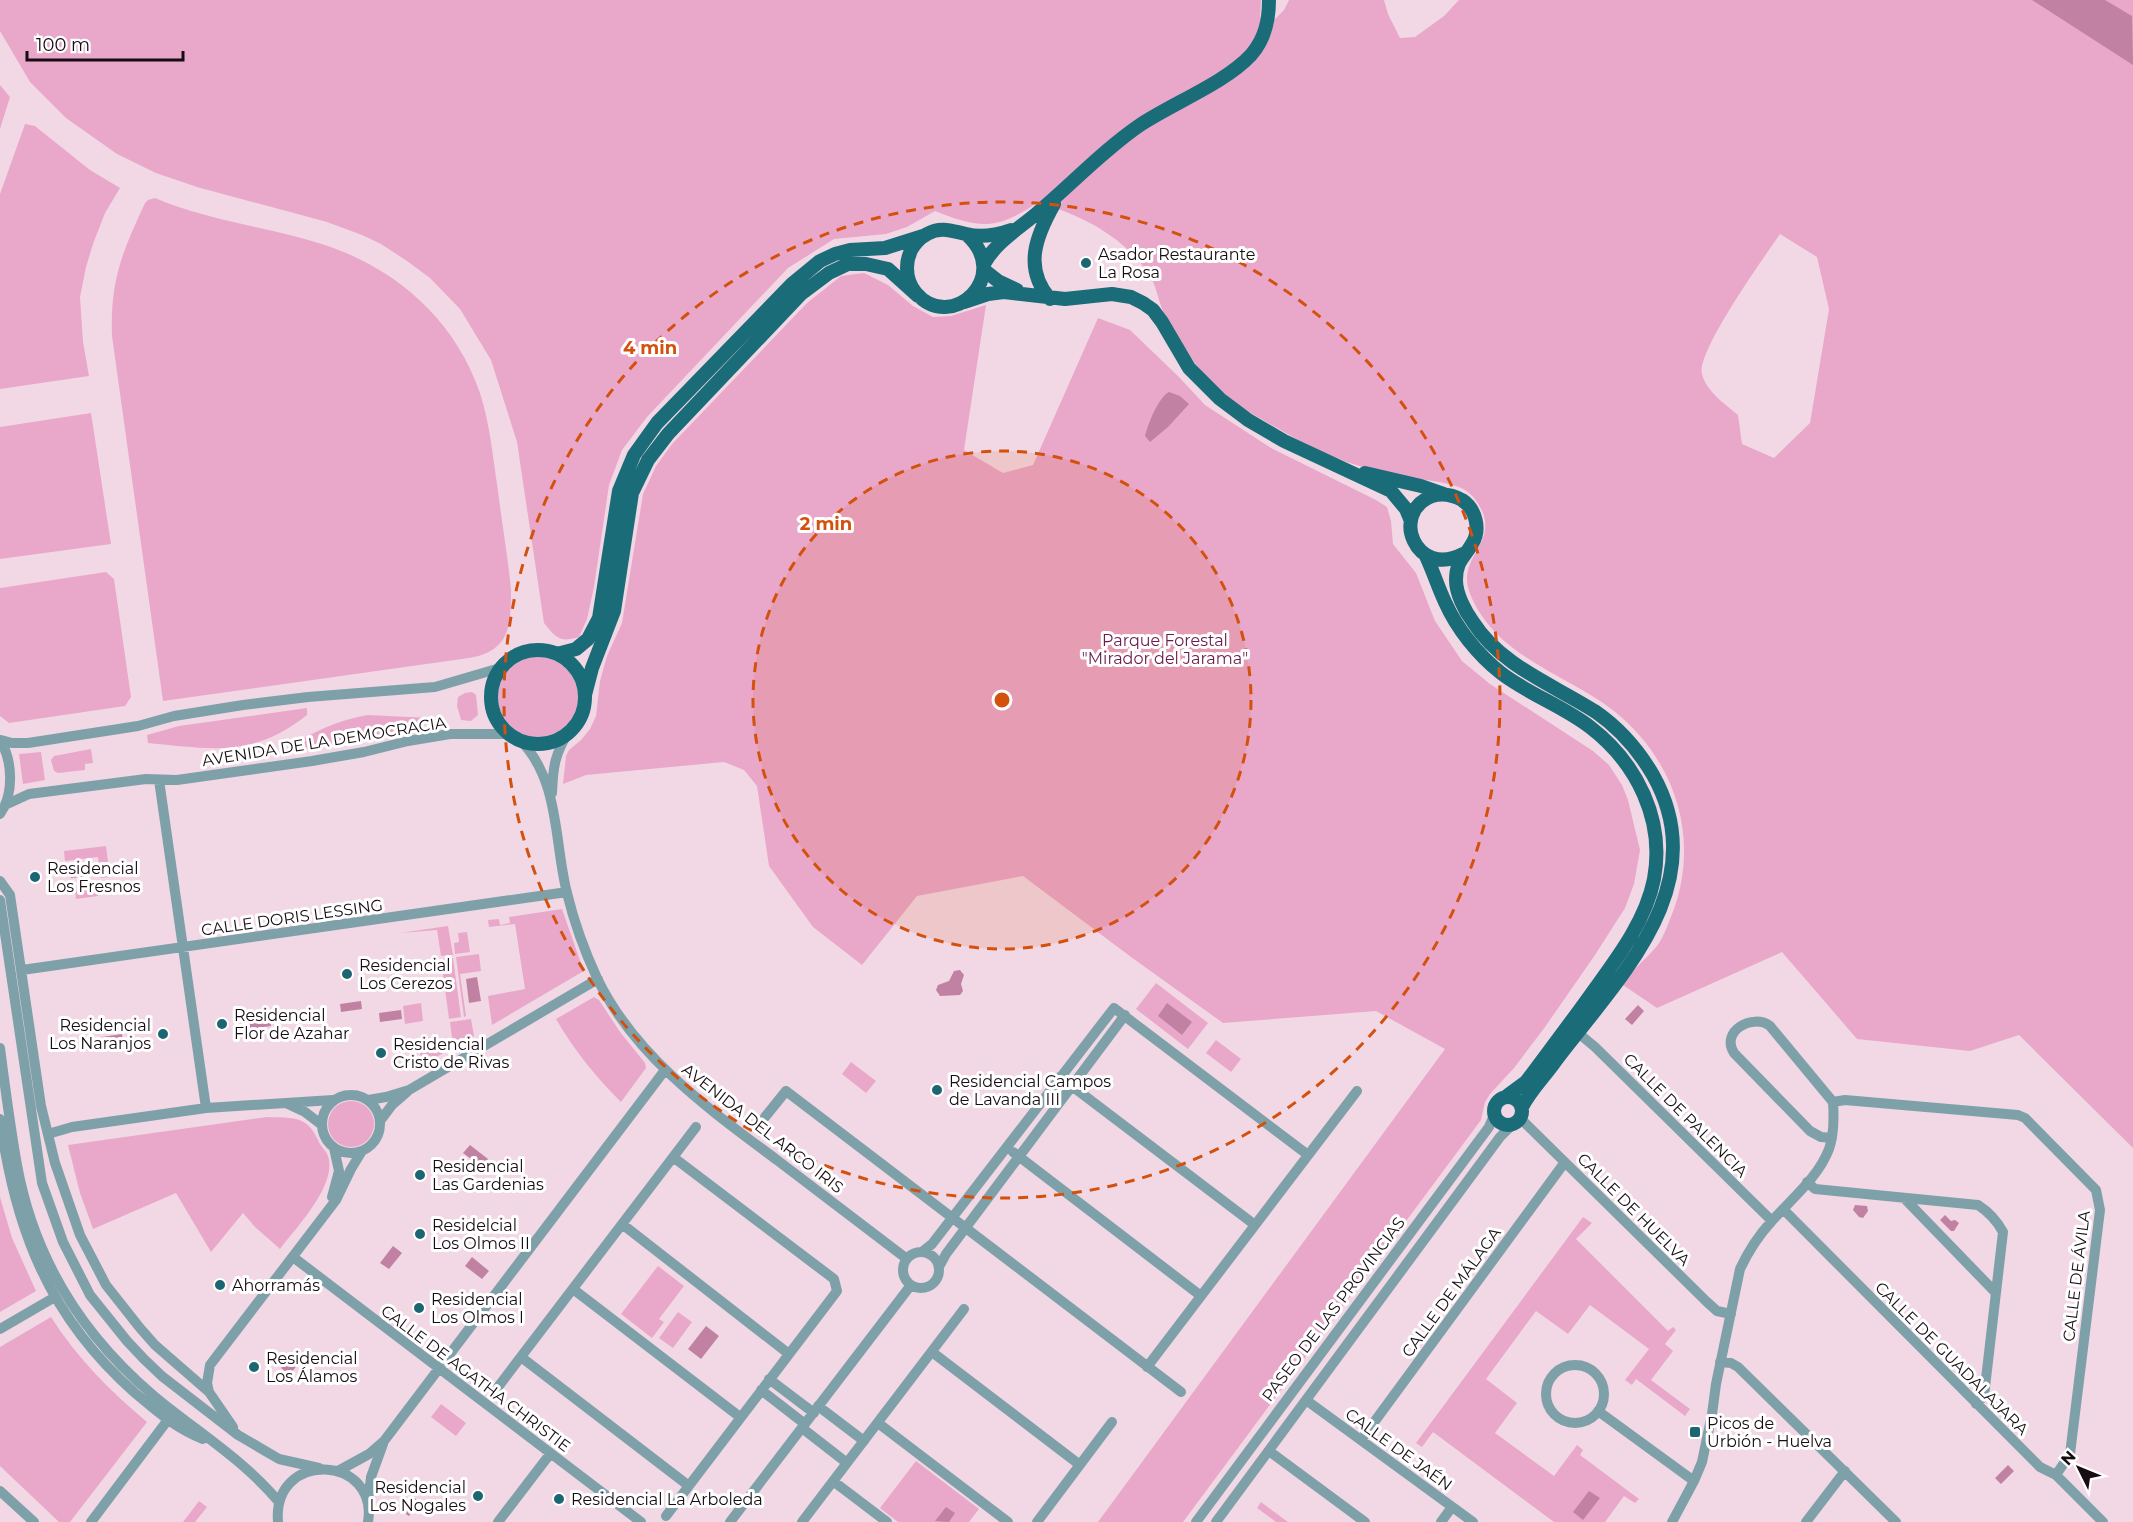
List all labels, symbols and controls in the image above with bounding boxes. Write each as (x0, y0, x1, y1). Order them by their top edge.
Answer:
scale bar (27, 24, 183, 62)
text: 100 m (36, 34, 90, 56)
place label: Asador Restaurante La Rosa (1098, 245, 1255, 282)
marker: Asador Restaurante La Rosa (1079, 256, 1093, 270)
text: 4 min (623, 337, 677, 359)
text: 2 min (800, 513, 852, 535)
park label: Parque Forestal "Mirador del Jarama" (1082, 631, 1248, 668)
centre of rings (992, 690, 1012, 710)
street label: AVENIDA DE LA DEMOCRACIA (201, 713, 448, 770)
place label: Residencial Los Fresnos (47, 859, 141, 896)
marker: Residencial Los Fresnos (28, 870, 42, 884)
street label: CALLE DORIS LESSING (200, 895, 384, 940)
place label: Residencial Los Cerezos (359, 956, 453, 993)
marker: Residencial Los Cerezos (340, 967, 354, 981)
place label: Residencial Flor de Azahar (234, 1006, 350, 1043)
place label: Residencial Los Naranjos (49, 1016, 151, 1053)
marker: Residencial Flor de Azahar (215, 1017, 229, 1031)
marker: Residencial Los Naranjos (156, 1027, 170, 1041)
place label: Residencial Cristo de Rivas (393, 1035, 510, 1072)
marker: Residencial Cristo de Rivas (374, 1046, 388, 1060)
street label: CALLE DE PALENCIA (1620, 1049, 1752, 1182)
street label: AVENIDA DEL ARCO IRIS (678, 1060, 847, 1197)
place label: Residencial Campos de Lavanda III (949, 1072, 1111, 1109)
marker: Residencial Campos de Lavanda III (930, 1083, 944, 1097)
street label: CALLE DE HUELVA (1573, 1149, 1694, 1270)
place label: Residencial Las Gardenias (432, 1157, 544, 1194)
marker: Residencial Las Gardenias (413, 1168, 427, 1182)
street label: CALLE DE ÁVILA (2059, 1209, 2094, 1343)
street label: PASEO DE LAS PROVINCIAS (1258, 1213, 1409, 1405)
place label: Residelcial Los Olmos II (432, 1216, 530, 1253)
street label: CALLE DE MÁLAGA (1398, 1223, 1505, 1361)
marker: Residelcial Los Olmos II (413, 1227, 427, 1241)
place label: Ahorramás (232, 1276, 320, 1295)
marker: Ahorramás (213, 1278, 227, 1292)
street label: CALLE DE GUADALAJARA (1871, 1278, 2032, 1439)
place label: Residencial Los Olmos I (431, 1290, 524, 1327)
street label: CALLE DE AGATHA CHRISTIE (377, 1301, 574, 1456)
marker: Residencial Los Olmos I (412, 1301, 426, 1315)
place label: Residencial Los Álamos (266, 1349, 358, 1386)
marker: Residencial Los Álamos (247, 1360, 261, 1374)
street label: CALLE DE JAÉN (1342, 1404, 1456, 1495)
place label: Picos de Urbión - Huelva (1707, 1414, 1832, 1451)
marker: Picos de Urbión - Huelva (1688, 1425, 1702, 1439)
north arrow (2049, 1438, 2109, 1498)
text: N (2057, 1447, 2080, 1469)
place label: Residencial Los Nogales (369, 1478, 466, 1515)
marker: Residencial Los Nogales (471, 1489, 485, 1503)
place label: Residencial La Arboleda (571, 1490, 763, 1509)
marker: Residencial La Arboleda (552, 1492, 566, 1506)

